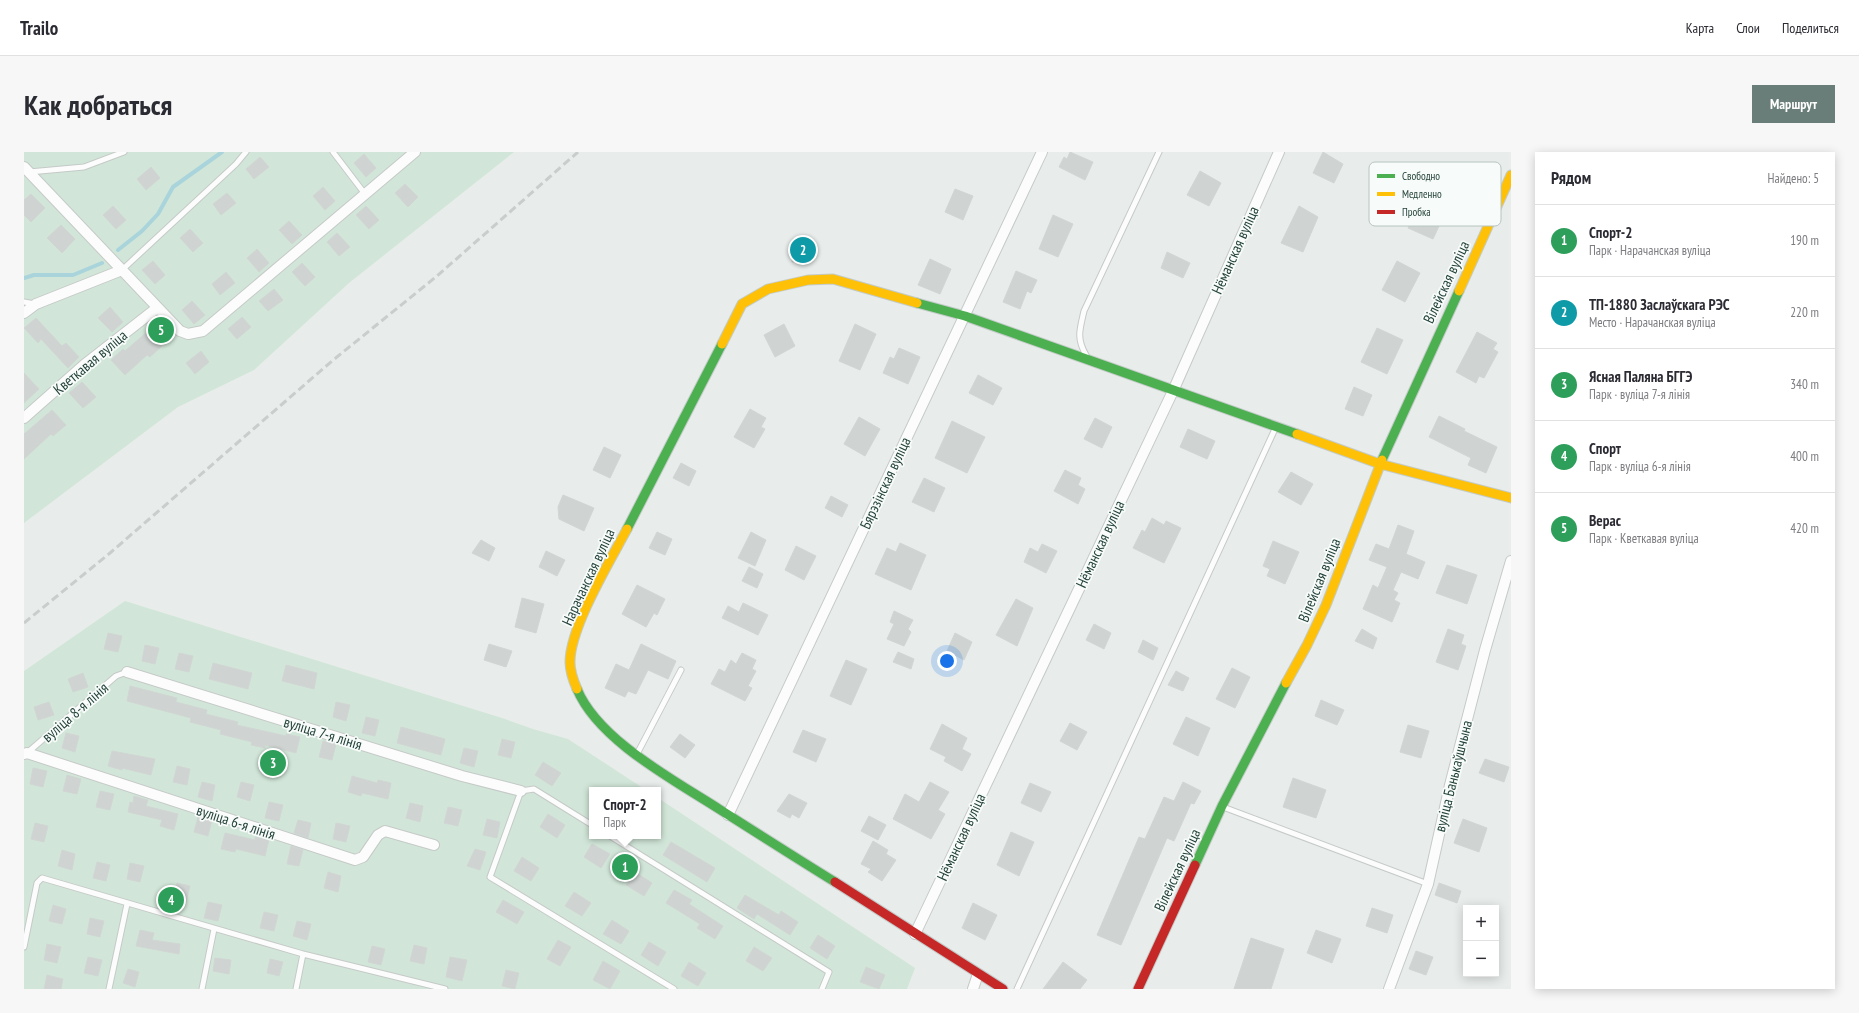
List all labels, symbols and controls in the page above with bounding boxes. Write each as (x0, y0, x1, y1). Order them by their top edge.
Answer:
text: Trailo (20, 16, 58, 40)
text: Карта (1686, 19, 1714, 37)
text: Слои (1736, 19, 1760, 37)
text: Поделиться (1782, 19, 1839, 37)
button: Маршрут (1752, 85, 1835, 123)
text: Как добраться (24, 86, 172, 123)
legend (1369, 162, 1501, 226)
text: Рядом (1551, 167, 1591, 189)
text: Свободно (1402, 169, 1440, 183)
text: Найдено: 5 (1768, 170, 1819, 187)
text: Медленно (1402, 187, 1442, 201)
street label: Нёманская вуліца (1207, 203, 1263, 297)
text: Пробка (1402, 205, 1431, 219)
text: Спорт-2 (1589, 223, 1632, 242)
text: 1 (1561, 232, 1567, 249)
text: 190 m (1790, 232, 1819, 249)
pin: 2 (790, 235, 816, 265)
street label: Вілейская вуліца (1419, 238, 1473, 326)
text: Парк · Нарачанская вуліца (1589, 242, 1711, 259)
text: ТП-1880 Заслаўскага РЭС (1589, 295, 1730, 314)
text: 2 (1561, 304, 1567, 321)
text: 220 m (1790, 304, 1819, 321)
text: Место · Нарачанская вуліца (1589, 314, 1716, 331)
pin: 5 (148, 315, 174, 345)
street label: Кветкавая вуліца (49, 326, 131, 398)
text: Ясная Паляна БГГЭ (1589, 367, 1692, 386)
text: 3 (1561, 376, 1567, 393)
text: 340 m (1790, 376, 1819, 393)
text: Парк · вуліца 7-я лінія (1589, 386, 1690, 403)
street label: Бярэзінская вуліца (855, 434, 915, 532)
text: Спорт (1589, 439, 1621, 458)
text: 4 (1561, 448, 1567, 465)
text: 400 m (1790, 448, 1819, 465)
text: Парк · вуліца 6-я лінія (1589, 458, 1691, 475)
street label: Нёманская вуліца (1071, 497, 1129, 591)
text: Верас (1589, 511, 1621, 530)
text: 5 (1561, 520, 1567, 537)
text: 420 m (1790, 520, 1819, 537)
street label: Нарачанская вуліца (557, 526, 619, 628)
text: Парк · Кветкавая вуліца (1589, 530, 1699, 547)
street label: Вілейская вуліца (1294, 535, 1344, 625)
your location (937, 651, 957, 671)
street label: вуліца 8-я лінія (38, 678, 112, 746)
street label: вуліца 7-я лінія (282, 712, 365, 754)
street label: вуліца Банькаўшчына (1430, 718, 1476, 834)
pin: 3 (260, 748, 286, 778)
popup (589, 787, 661, 839)
street label: Нёманская вуліца (932, 790, 990, 884)
text: Спорт-2 (603, 795, 647, 814)
street label: вуліца 6-я лінія (194, 800, 278, 844)
text: Парк (603, 814, 626, 831)
street label: Вілейская вуліца (1150, 826, 1204, 914)
pin: 1 (612, 852, 638, 882)
pin: 4 (158, 885, 184, 915)
map controls (1463, 905, 1499, 977)
button: + (1463, 905, 1499, 941)
button: − (1463, 941, 1499, 977)

